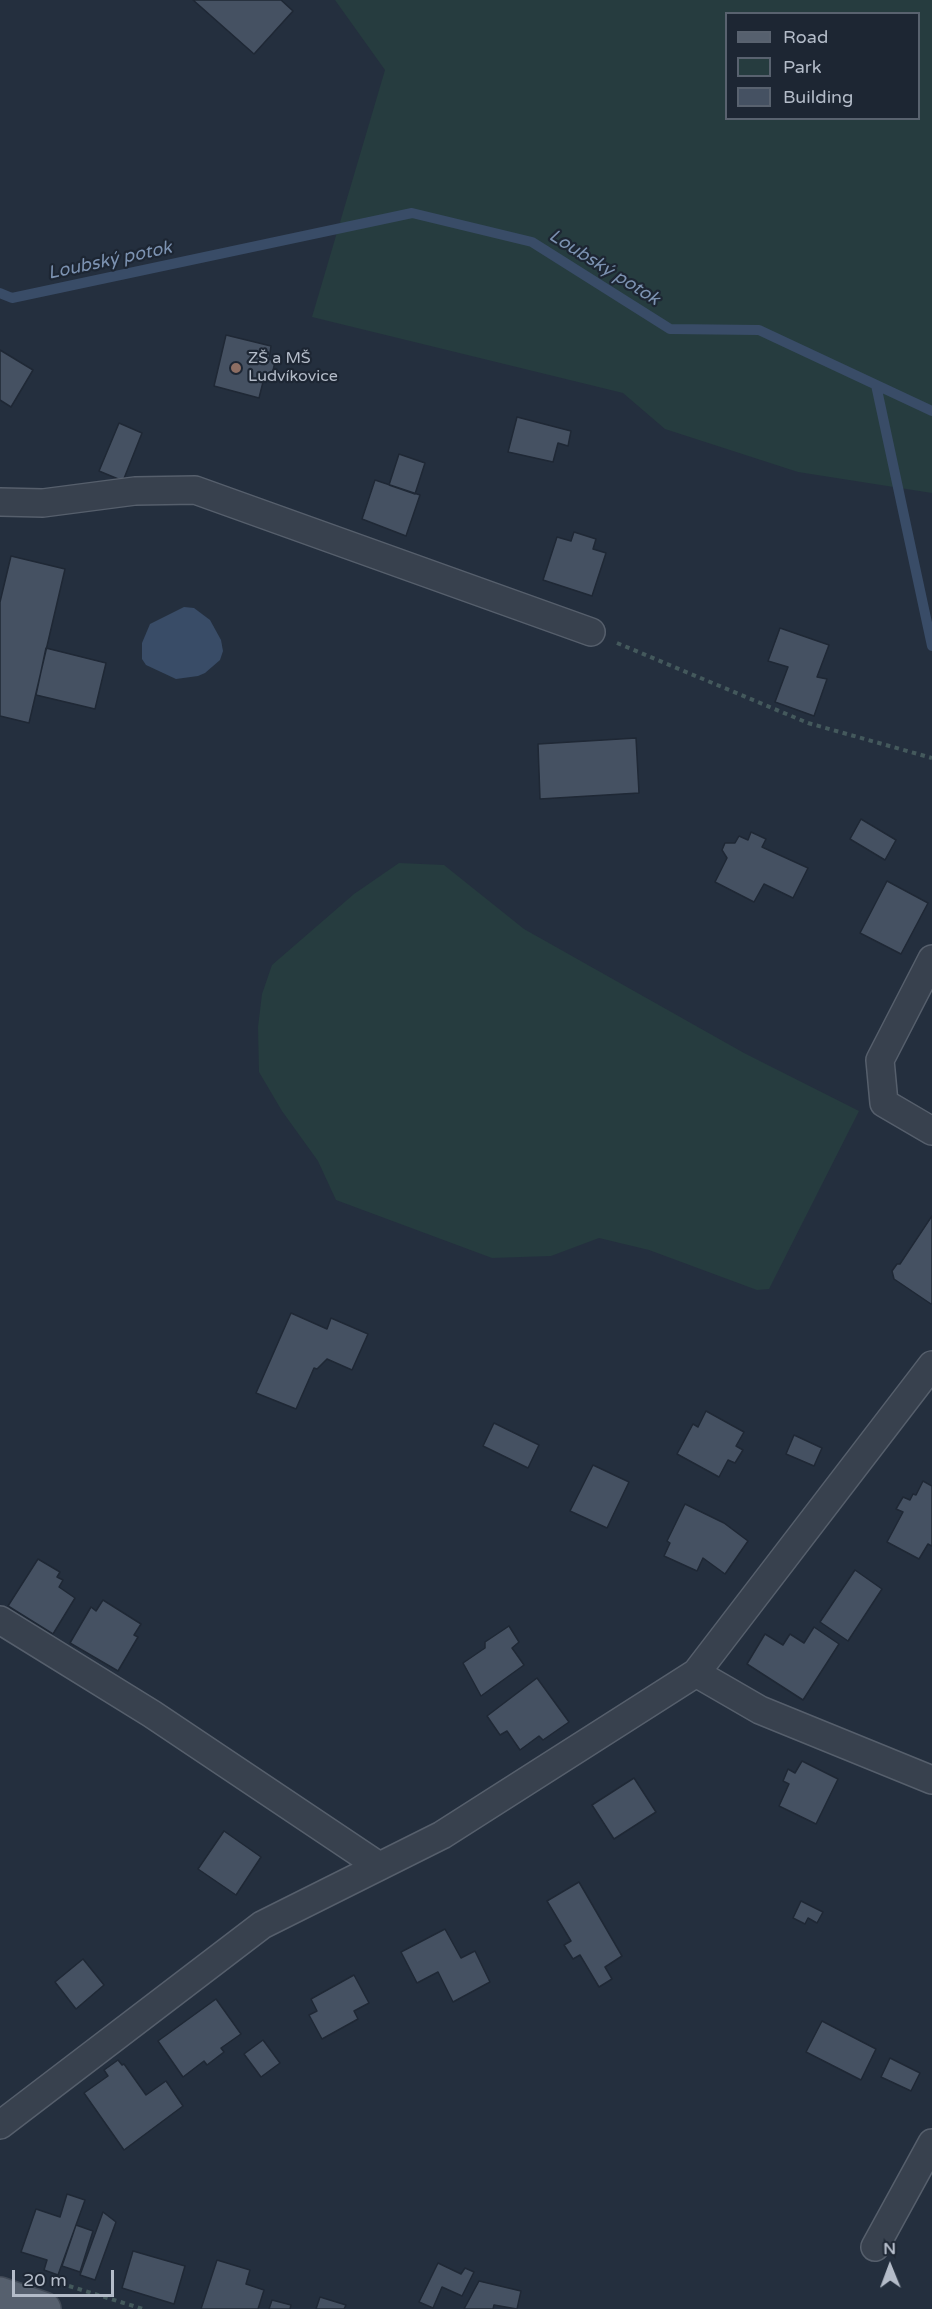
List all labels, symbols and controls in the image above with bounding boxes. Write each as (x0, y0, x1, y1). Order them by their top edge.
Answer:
legend (725, 12, 920, 120)
text: Road (783, 26, 828, 48)
text: Park (783, 56, 821, 78)
text: Building (783, 86, 853, 108)
water label: Loubský potok (545, 225, 663, 311)
water label: Loubský potok (46, 237, 174, 285)
place label: ZŠ a MŠ Ludvíkovice (248, 349, 338, 387)
marker: ZŠ a MŠ Ludvíkovice (229, 361, 243, 375)
north arrow (860, 2237, 920, 2297)
text: N (883, 2239, 896, 2259)
scale bar (15, 2258, 117, 2296)
text: 20 m (23, 2269, 67, 2291)

